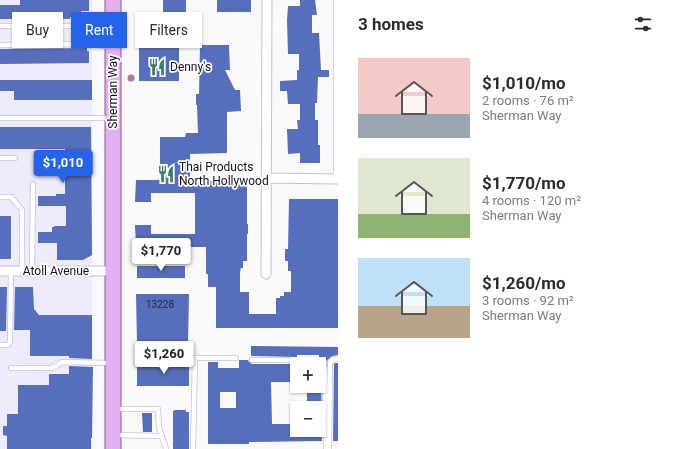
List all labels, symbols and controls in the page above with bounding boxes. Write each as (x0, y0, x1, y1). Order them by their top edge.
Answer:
chip: Buy (12, 12, 63, 48)
chip: Rent (71, 12, 127, 48)
chip: Filters (135, 12, 202, 48)
icon: filters (632, 13, 654, 35)
text: 3 homes (358, 14, 424, 34)
street label: Sherman Way (106, 55, 120, 129)
restaurant icon: Denny's (147, 57, 167, 77)
place label: Denny's (170, 60, 211, 74)
text: $1,010/mo (482, 73, 566, 93)
icon: home (390, 74, 438, 122)
text: 2 rooms · 76 m² (482, 93, 574, 108)
text: Sherman Way (482, 108, 562, 123)
pin: $1,010 (30, 150, 96, 184)
text: $1,010 (43, 155, 83, 170)
place label: Thai Products North Hollywood (179, 160, 269, 188)
restaurant icon: Thai Products North Hollywood (156, 164, 176, 184)
text: $1,770/mo (482, 173, 566, 193)
icon: home (390, 174, 438, 222)
text: 4 rooms · 120 m² (482, 193, 581, 208)
text: Sherman Way (482, 208, 562, 223)
pin: $1,770 (128, 238, 194, 272)
text: $1,770 (141, 243, 181, 258)
street label: Atoll Avenue (23, 264, 89, 278)
text: $1,260/mo (482, 273, 566, 293)
icon: home (390, 274, 438, 322)
text: 3 rooms · 92 m² (482, 293, 574, 308)
house number: 13228 (146, 299, 174, 310)
text: Sherman Way (482, 308, 562, 323)
pin: $1,260 (131, 341, 197, 375)
text: $1,260 (144, 346, 184, 361)
map controls (290, 357, 326, 437)
button: + (290, 357, 326, 393)
button: − (290, 401, 326, 437)

